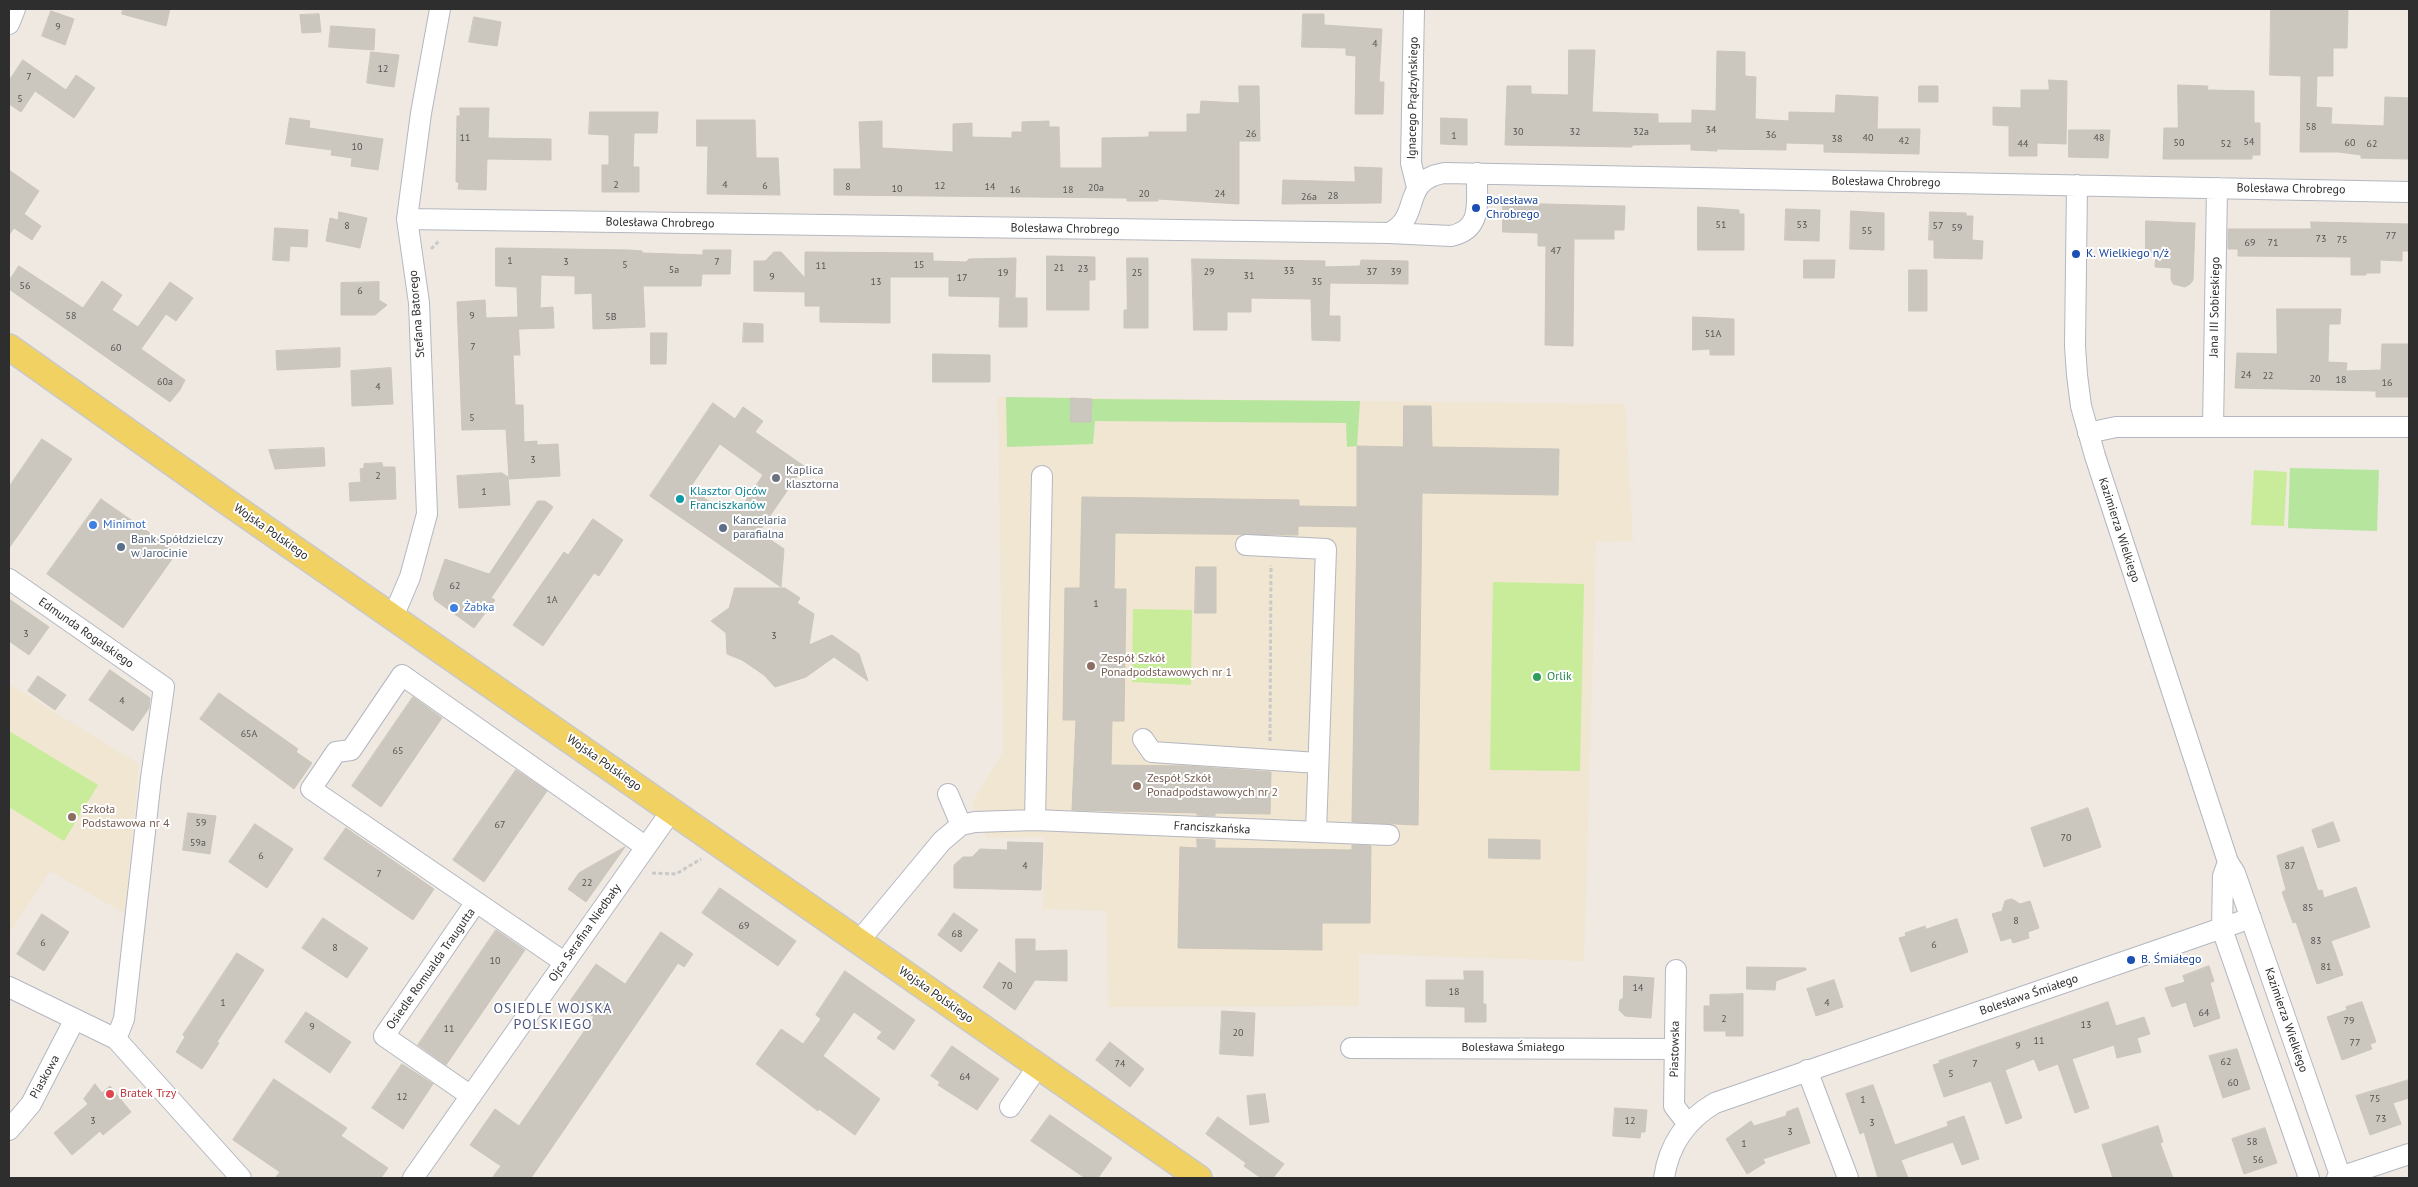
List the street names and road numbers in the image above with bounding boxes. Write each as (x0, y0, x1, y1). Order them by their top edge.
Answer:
street label: Ignacego Prądzyńskiego (1405, 37, 1421, 159)
street label: Bolesława Chrobrego (1831, 174, 1941, 190)
street label: Bolesława Chrobrego (2236, 181, 2346, 197)
street label: Bolesława Chrobrego (605, 215, 715, 231)
street label: Bolesława Chrobrego (1010, 221, 1120, 237)
street label: Jana III Sobieskiego (2207, 257, 2223, 357)
street label: Stefana Batorego (406, 269, 428, 359)
street label: Kazimierza Wielkiego (2095, 476, 2143, 584)
street label: Wojska Polskiego (231, 501, 311, 563)
street label: Edmunda Rogalskiego (36, 595, 136, 671)
street label: Wojska Polskiego (564, 732, 644, 794)
street label: Franciszkańska (1173, 819, 1251, 837)
street label: Ojca Serafina Niedbały (546, 881, 624, 985)
street label: Osiedle Romualda Traugutta (384, 905, 478, 1033)
street label: Wojska Polskiego (896, 964, 976, 1026)
street label: Kazimierza Wielkiego (2261, 966, 2311, 1074)
street label: Bolesława Śmiałego (1978, 971, 2080, 1019)
street label: Piastowska (1667, 1021, 1683, 1077)
street label: Bolesława Śmiałego (1461, 1041, 1565, 1055)
street label: Piaskowa (27, 1053, 63, 1101)

